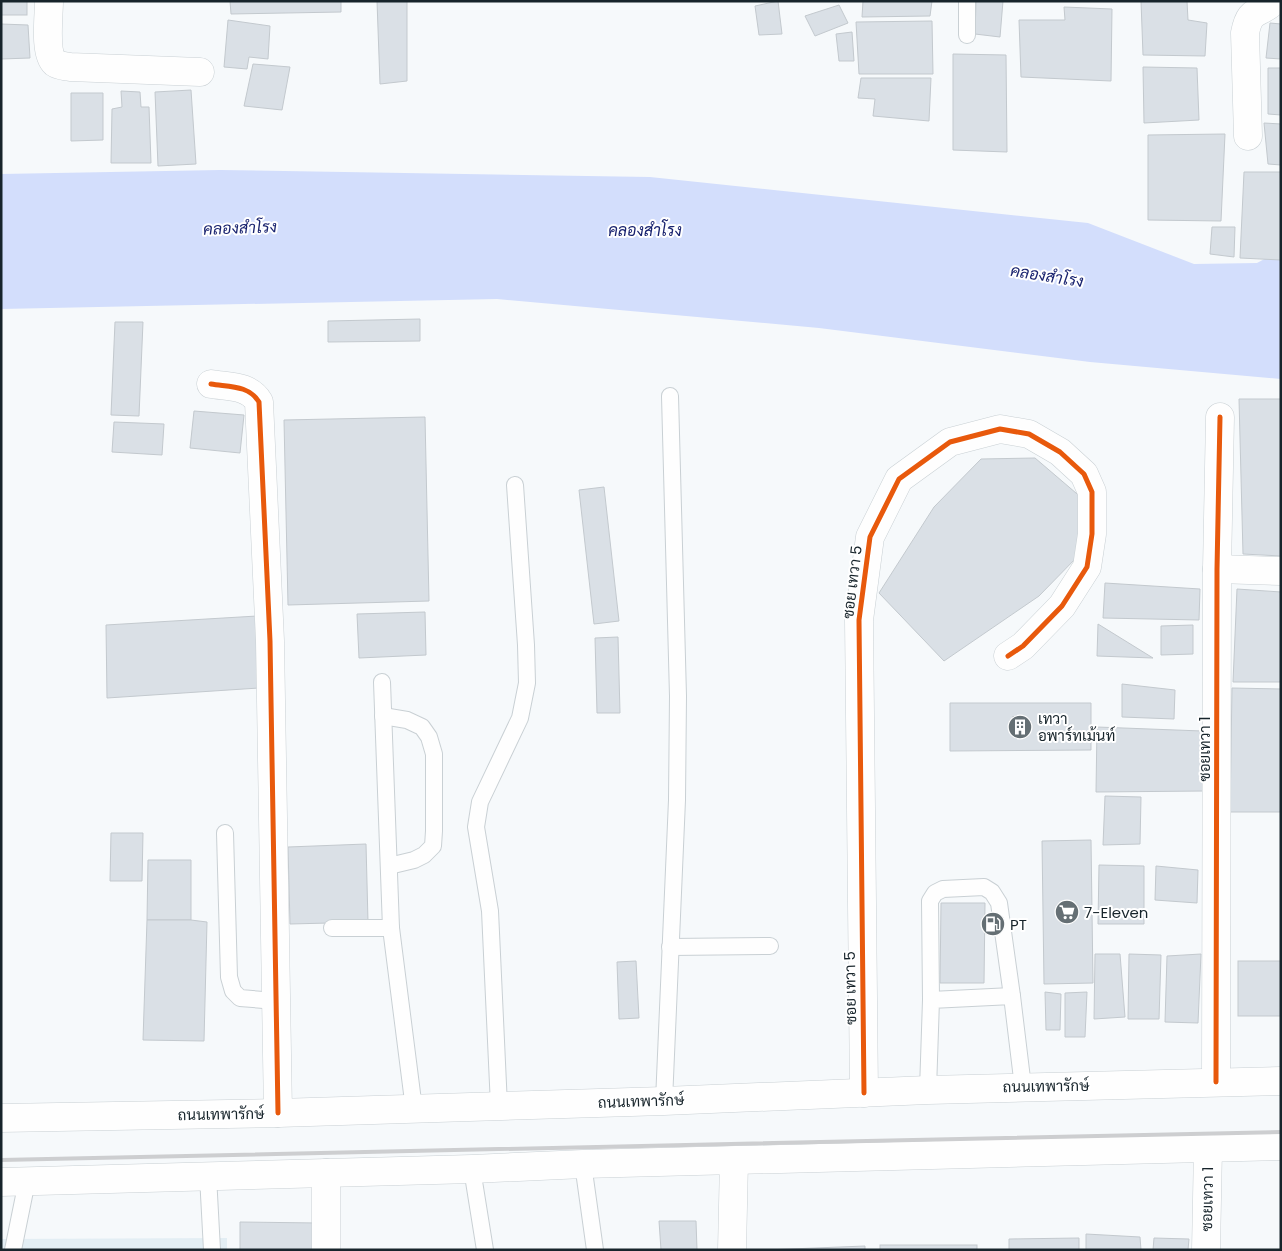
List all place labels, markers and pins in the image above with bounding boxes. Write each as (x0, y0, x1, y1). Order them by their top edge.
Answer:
place label: เทวา อพาร์ทเม้นท์ (1038, 708, 1115, 746)
building icon: เทวา อพาร์ทเม้นท์ (1007, 714, 1033, 740)
supermarket icon: 7-Eleven (1054, 899, 1080, 925)
place label: 7-Eleven (1084, 902, 1148, 923)
fuel station icon: PT (980, 911, 1006, 937)
place label: PT (1010, 914, 1027, 935)

